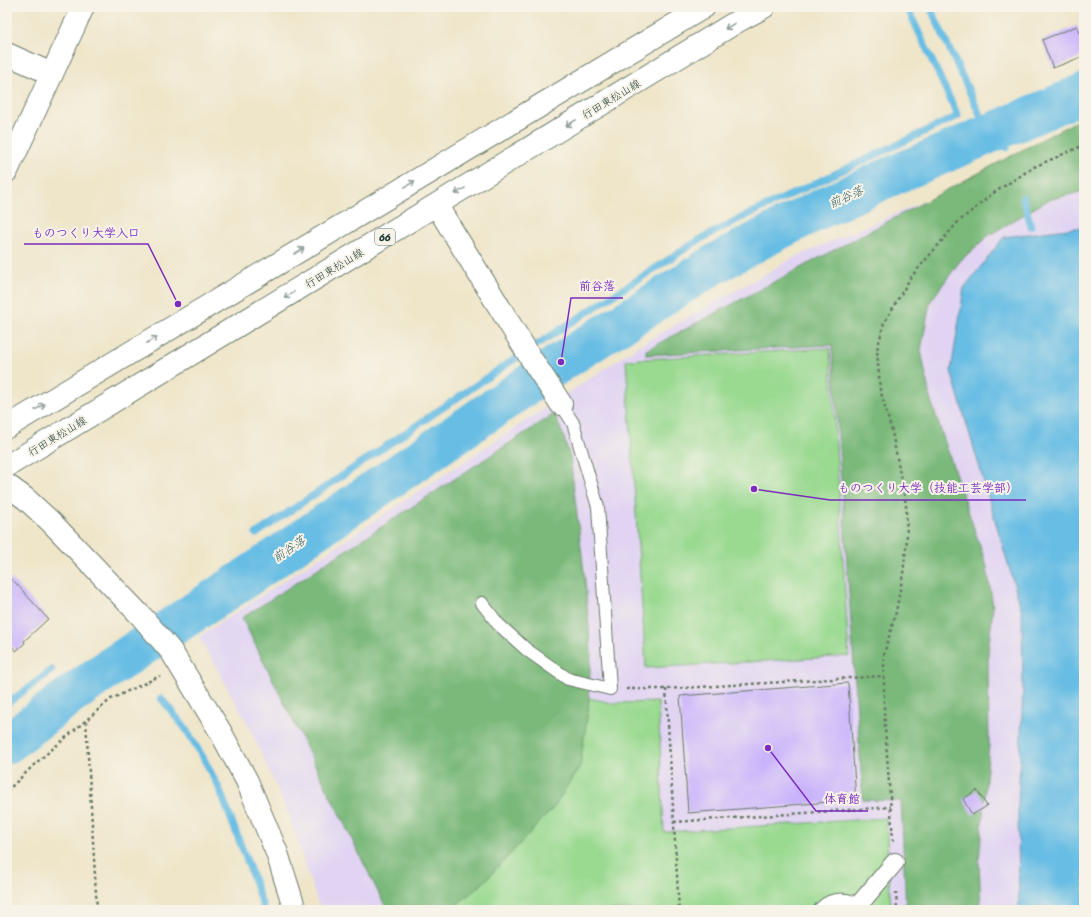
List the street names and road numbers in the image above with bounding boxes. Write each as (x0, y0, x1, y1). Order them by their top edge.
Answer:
street label: 行田東松山線 (578, 74, 644, 125)
road number: 66 (375, 229, 395, 245)
street label: 行田東松山線 (301, 243, 367, 294)
street label: 行田東松山線 (24, 411, 90, 462)

